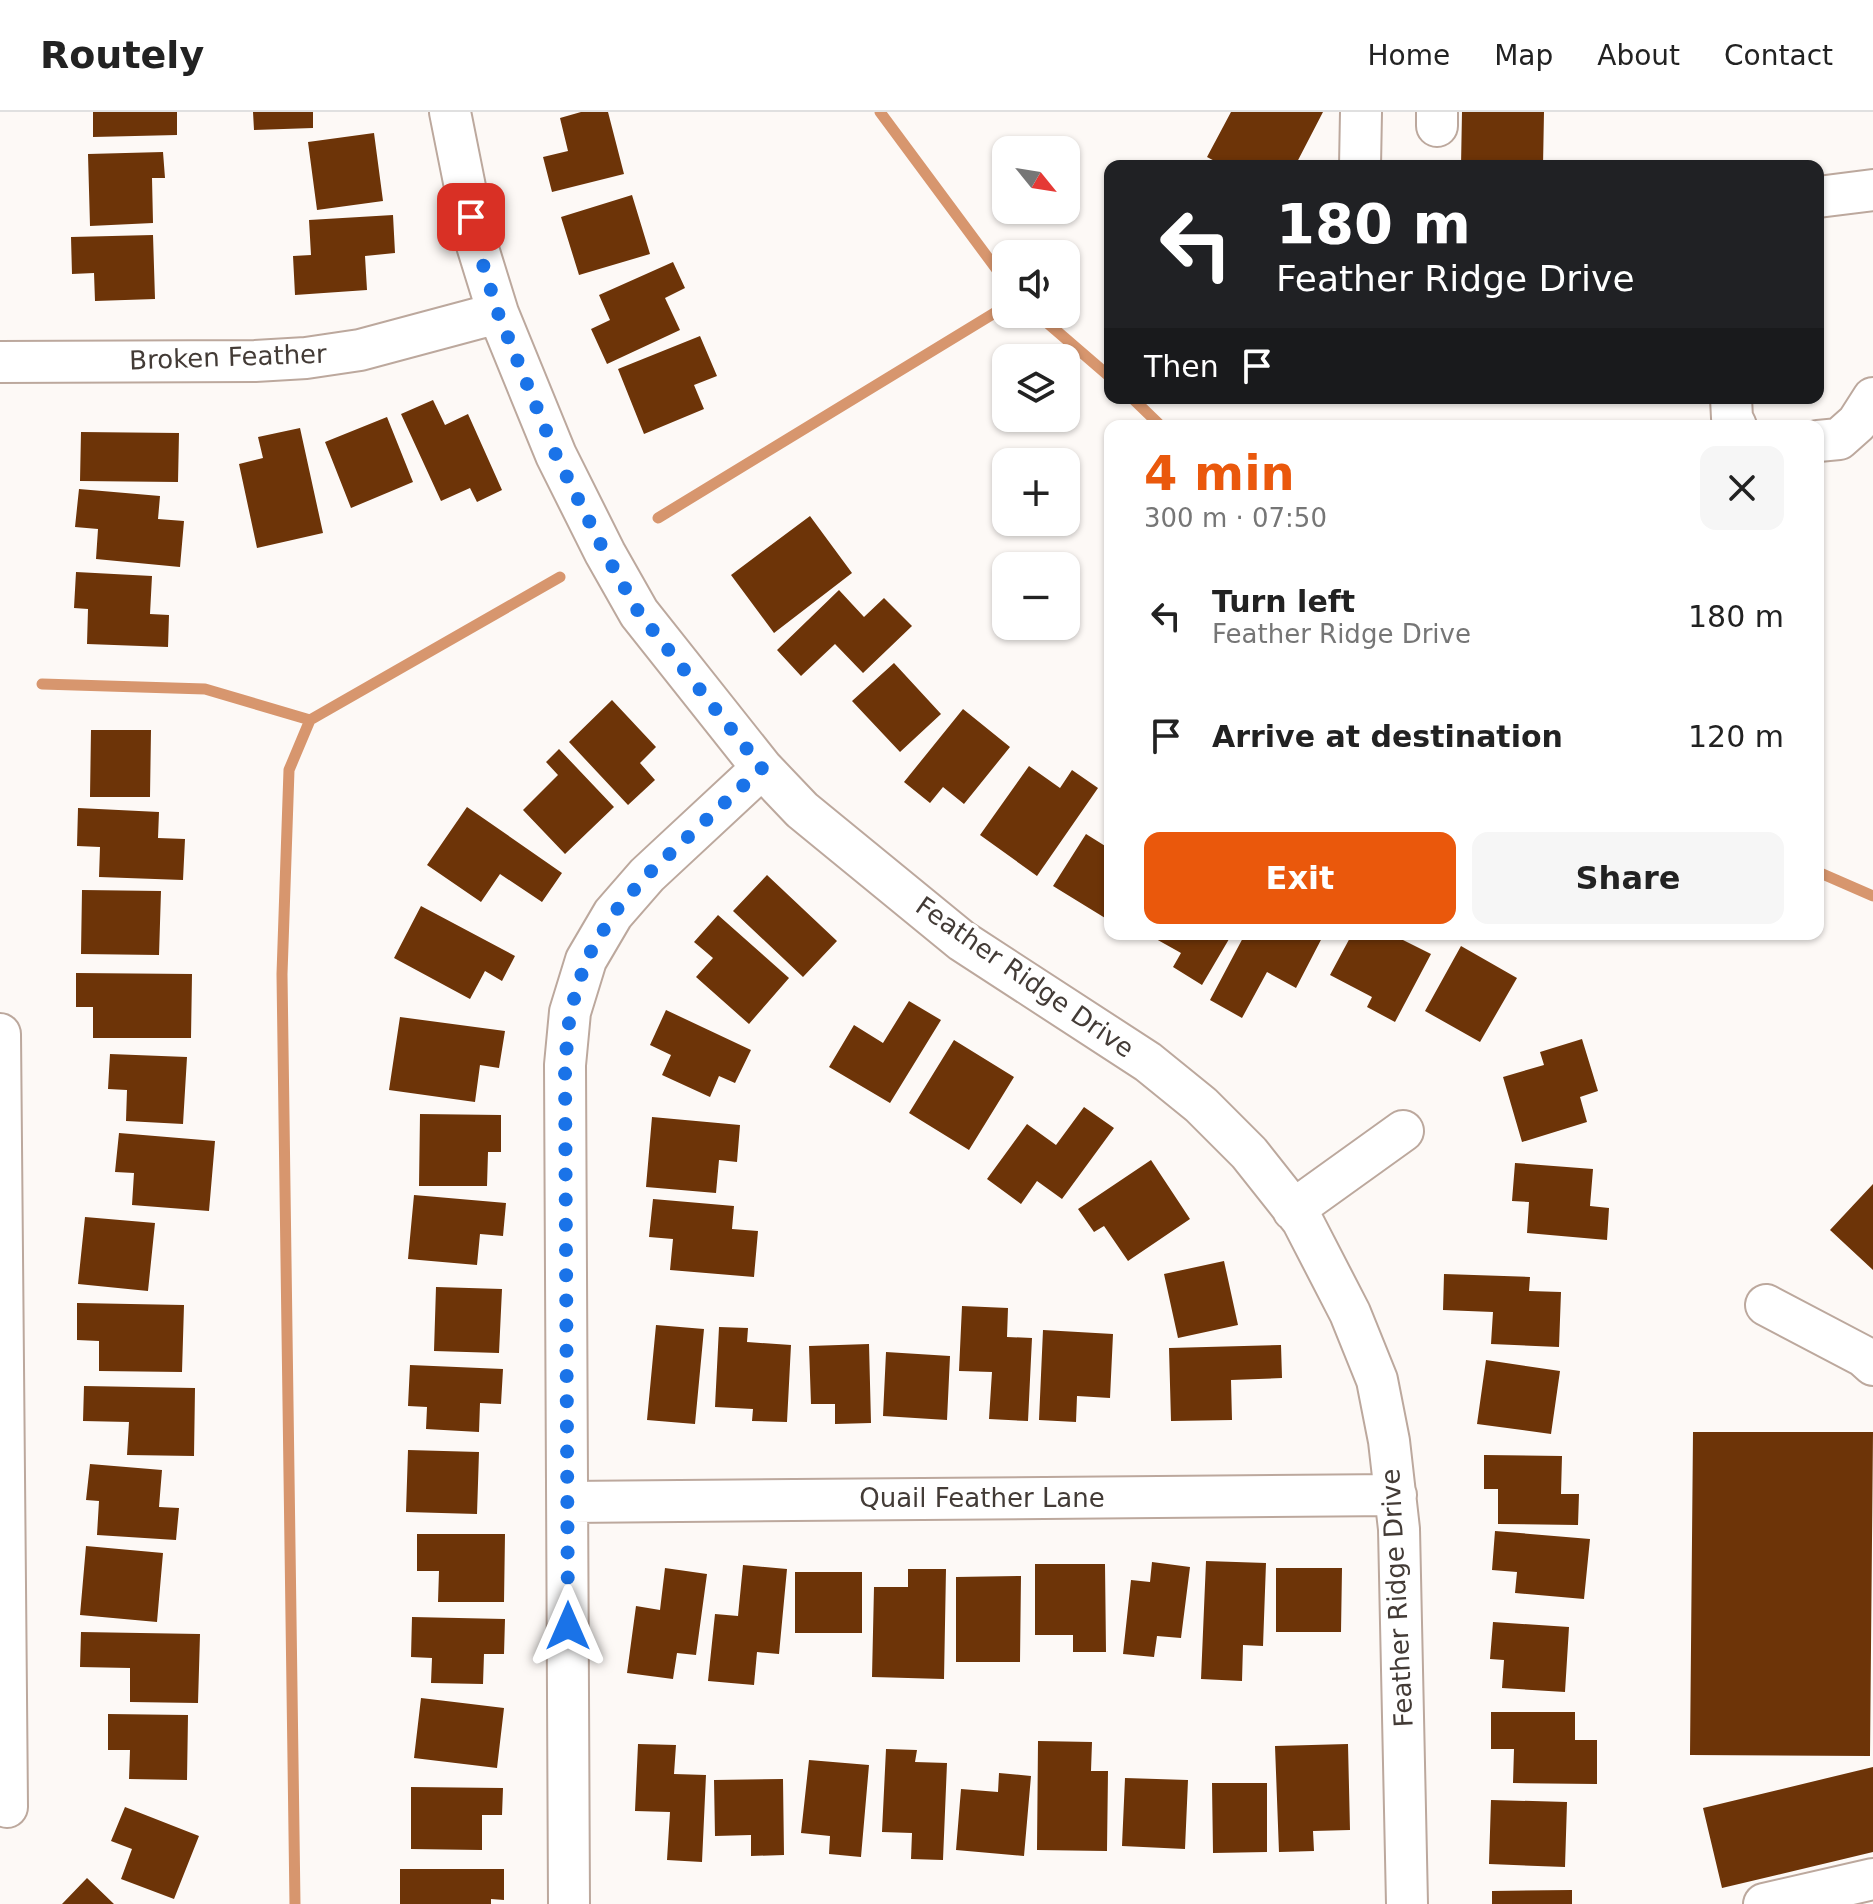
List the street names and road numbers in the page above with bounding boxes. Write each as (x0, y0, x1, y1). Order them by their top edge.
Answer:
street label: Broken Feather (129, 339, 328, 375)
street label: Feather Ridge Drive (910, 890, 1140, 1064)
street label: Feather Ridge Drive (1375, 1468, 1419, 1728)
street label: Quail Feather Lane (859, 1483, 1105, 1513)

